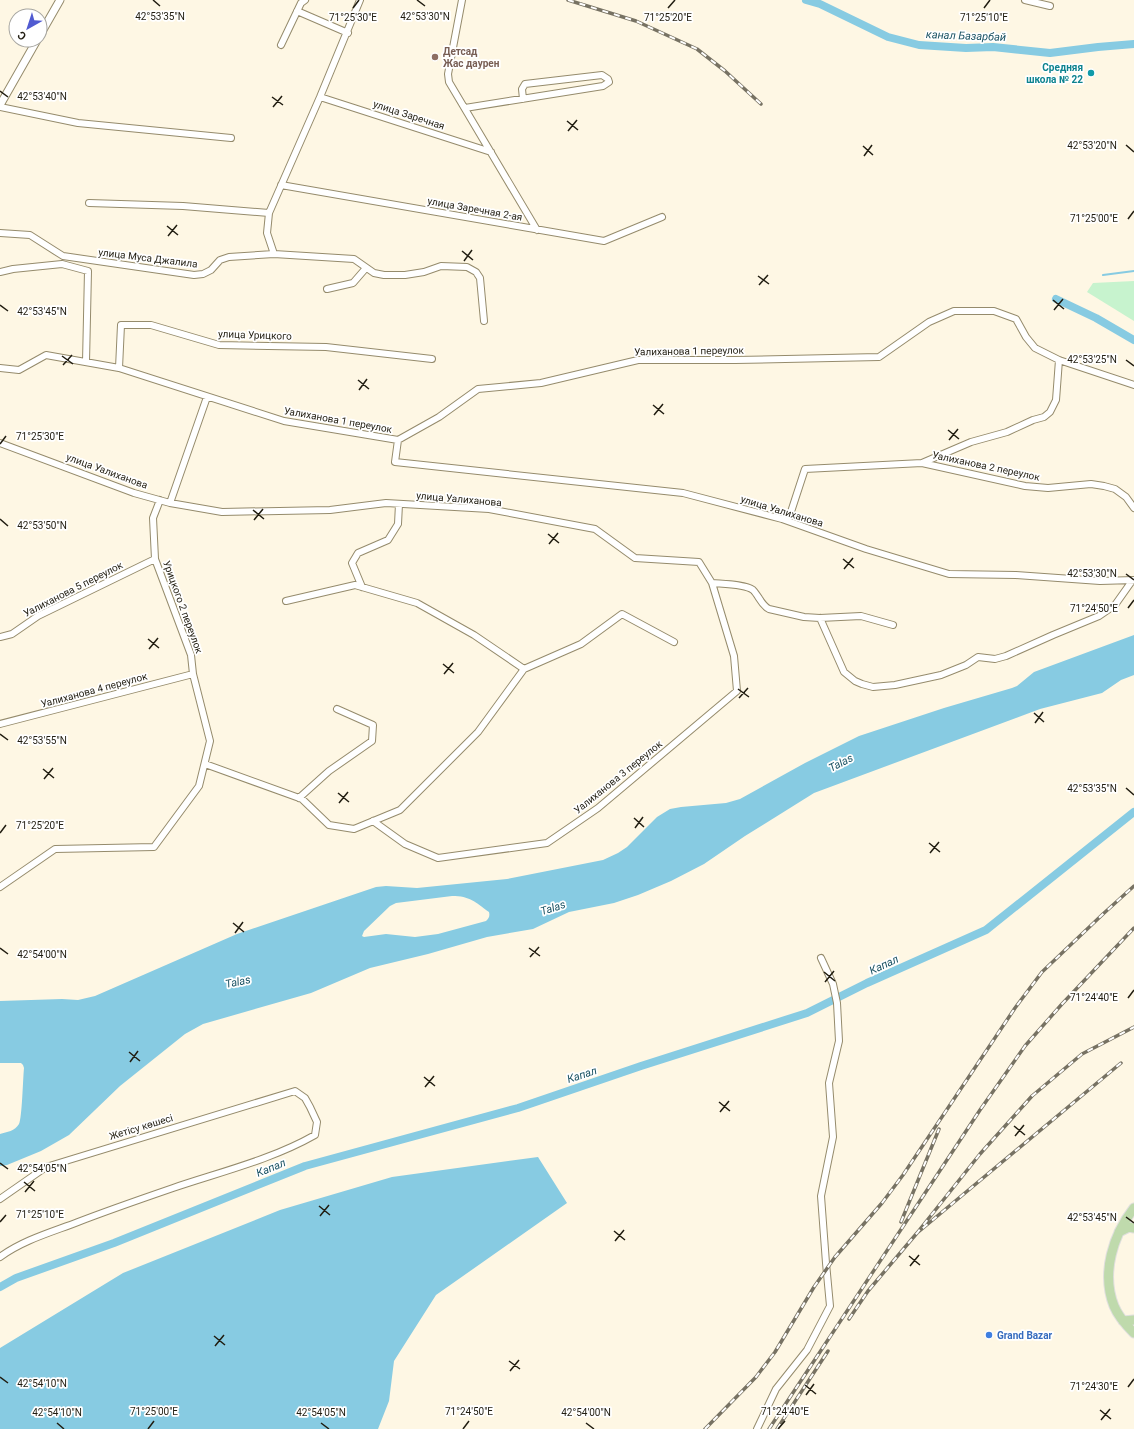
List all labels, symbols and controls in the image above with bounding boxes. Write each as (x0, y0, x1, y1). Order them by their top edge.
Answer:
north arrow (8, 8, 48, 48)
text: 42°53'35"N (135, 11, 185, 22)
text: 42°53'30"N (400, 11, 450, 22)
text: 71°25'30"E (329, 12, 377, 23)
text: 71°25'20"E (644, 12, 692, 23)
text: 71°25'10"E (960, 12, 1008, 23)
text: С (15, 28, 29, 43)
water label: канал Базарбай (926, 28, 1006, 44)
place label: Детсад Жас даурен (443, 46, 500, 69)
marker: Детсад Жас даурен (430, 52, 440, 62)
place label: Средняя школа № 22 (1026, 62, 1083, 85)
marker: Средняя школа № 22 (1086, 68, 1096, 78)
text: 42°53'40"N (17, 91, 67, 102)
street label: улица Заречная (372, 98, 446, 132)
text: 42°53'20"N (1067, 140, 1117, 151)
street label: улица Заречная 2-ая (427, 195, 523, 223)
text: 71°25'00"E (1070, 213, 1118, 224)
street label: улица Муса Джалила (98, 246, 198, 270)
text: 42°53'45"N (17, 306, 67, 317)
street label: улица Урицкого (218, 328, 292, 342)
street label: Уалиханова 1 переулок (634, 345, 745, 357)
text: 42°53'25"N (1067, 354, 1117, 365)
street label: Уалиханова 1 переулок (283, 405, 394, 435)
text: 71°25'30"E (16, 431, 64, 442)
street label: Уалиханова 2 переулок (931, 449, 1041, 483)
street label: улица Уалиханова (65, 451, 149, 491)
street label: улица Уалиханова (416, 490, 502, 508)
street label: улица Уалиханова (739, 493, 825, 529)
text: 42°53'50"N (17, 520, 67, 531)
street label: Уалиханова 5 переулок (22, 559, 125, 619)
street label: Урицкого 2 переулок (161, 559, 205, 655)
text: 42°53'30"N (1067, 568, 1117, 579)
text: 71°24'50"E (1070, 603, 1118, 614)
street label: Уалиханова 4 переулок (40, 670, 149, 710)
text: 42°53'55"N (17, 735, 67, 746)
street label: Уалиханова 3 переулок (572, 738, 665, 816)
water label: Talas (827, 751, 856, 775)
text: 42°53'35"N (1067, 783, 1117, 794)
text: 71°25'20"E (16, 820, 64, 831)
water label: Talas (539, 898, 568, 918)
text: 42°54'00"N (17, 949, 67, 960)
water label: Капал (867, 953, 901, 977)
water label: Talas (224, 973, 252, 991)
text: 71°24'40"E (1070, 992, 1118, 1003)
water label: Капал (565, 1064, 599, 1086)
street label: Жетісу көшесі (108, 1112, 174, 1142)
water label: Капал (254, 1156, 288, 1180)
text: 42°54'05"N (17, 1163, 67, 1174)
text: 71°25'10"E (16, 1209, 64, 1220)
text: 42°53'45"N (1067, 1212, 1117, 1223)
marker: Grand Bazar (984, 1330, 994, 1340)
place label: Grand Bazar (997, 1330, 1053, 1341)
text: 42°54'10"N (17, 1378, 67, 1389)
text: 71°24'30"E (1070, 1381, 1118, 1392)
text: 71°25'00"E (130, 1406, 178, 1417)
text: 71°24'50"E (445, 1406, 493, 1417)
text: 71°24'40"E (761, 1406, 809, 1417)
text: 42°54'10"N (32, 1407, 82, 1418)
text: 42°54'05"N (296, 1407, 346, 1418)
text: 42°54'00"N (561, 1407, 611, 1418)

